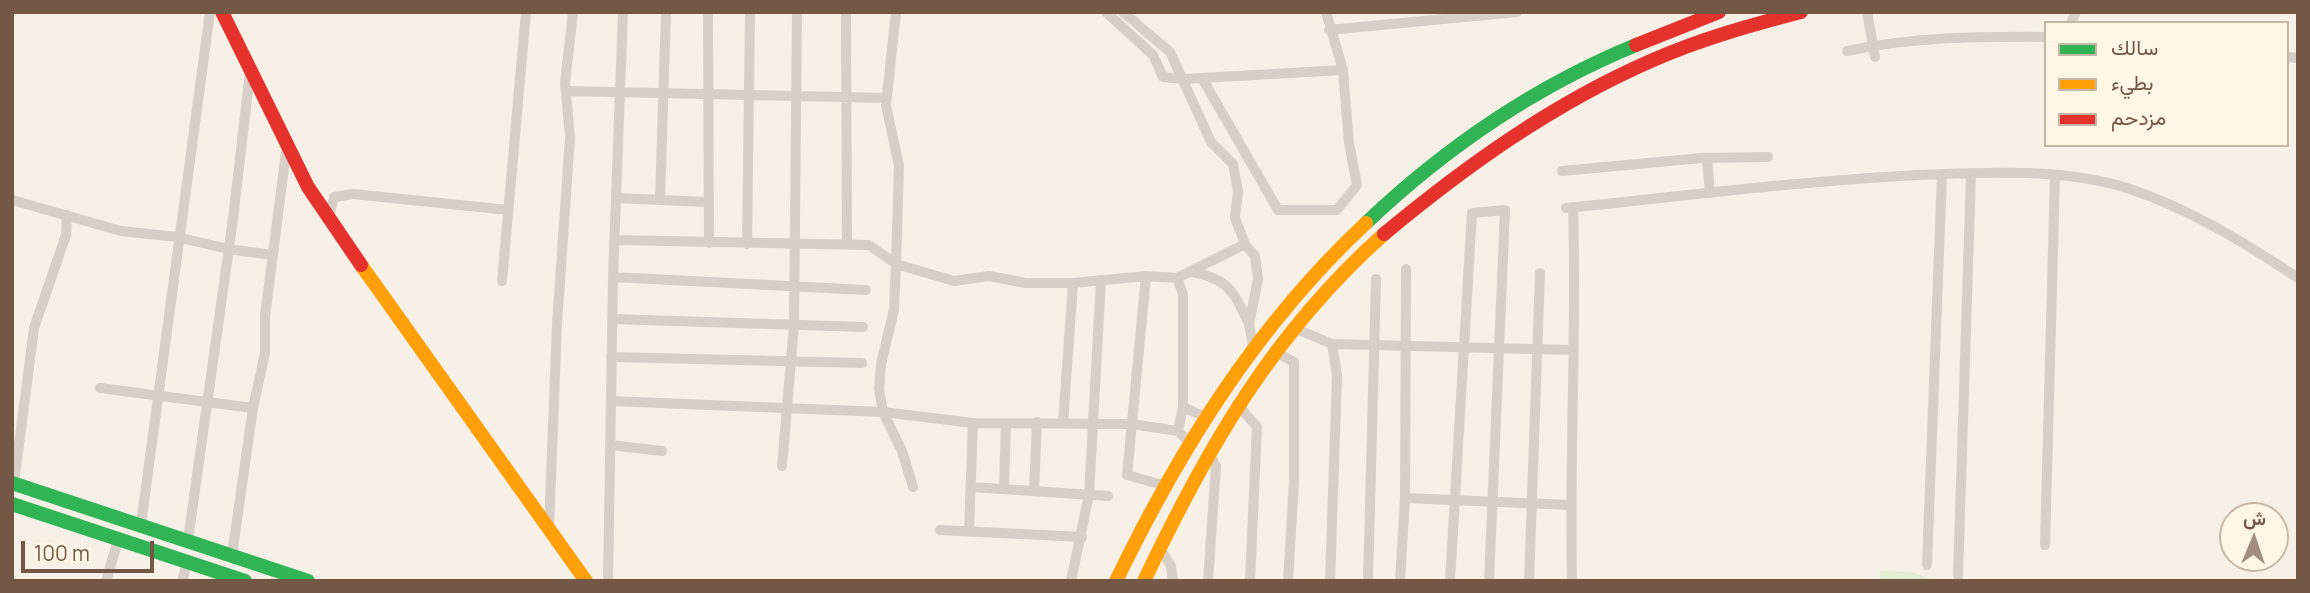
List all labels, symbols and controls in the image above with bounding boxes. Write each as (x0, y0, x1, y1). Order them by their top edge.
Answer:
legend (2044, 21, 2289, 147)
text: سالك (2111, 33, 2158, 61)
text: بطيء (2111, 68, 2154, 96)
text: مزدحم (2111, 103, 2166, 131)
north arrow (2219, 502, 2289, 572)
text: ش (2243, 505, 2267, 531)
scale bar (24, 526, 158, 570)
text: 100 m (34, 539, 90, 567)

